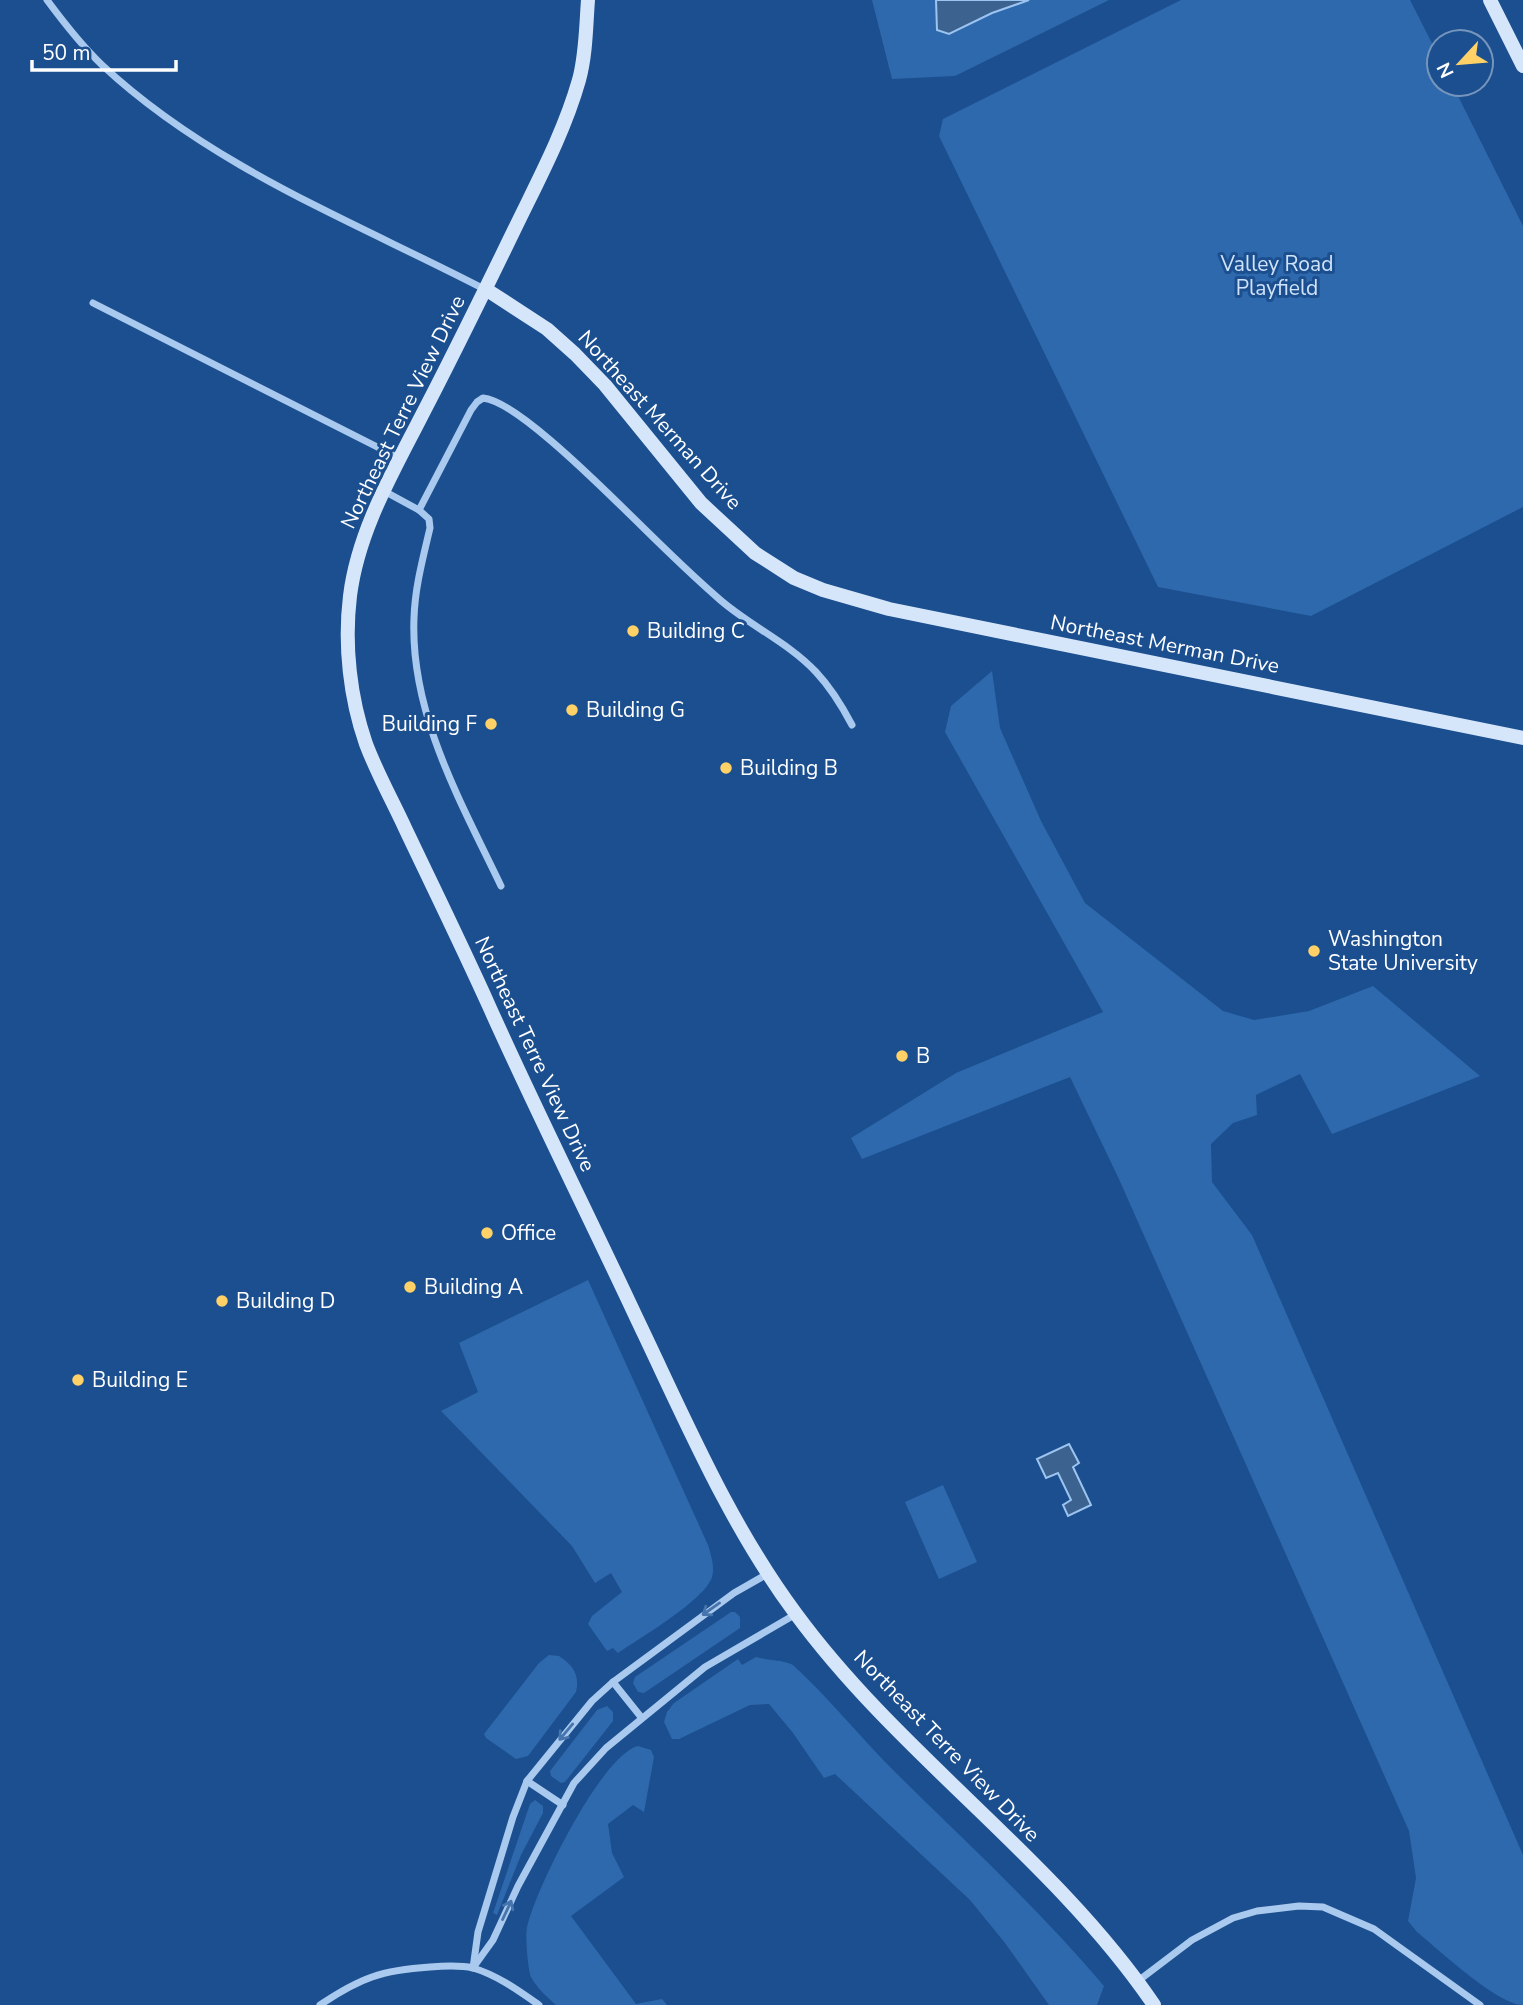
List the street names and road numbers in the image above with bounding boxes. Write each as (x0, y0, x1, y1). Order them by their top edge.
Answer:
street label: Northeast Terre View Drive (334, 291, 472, 533)
street label: Northeast Merman Drive (572, 324, 748, 516)
street label: Northeast Merman Drive (1048, 608, 1282, 680)
street label: Northeast Terre View Drive (468, 932, 602, 1176)
street label: Northeast Terre View Drive (848, 1644, 1046, 1848)

